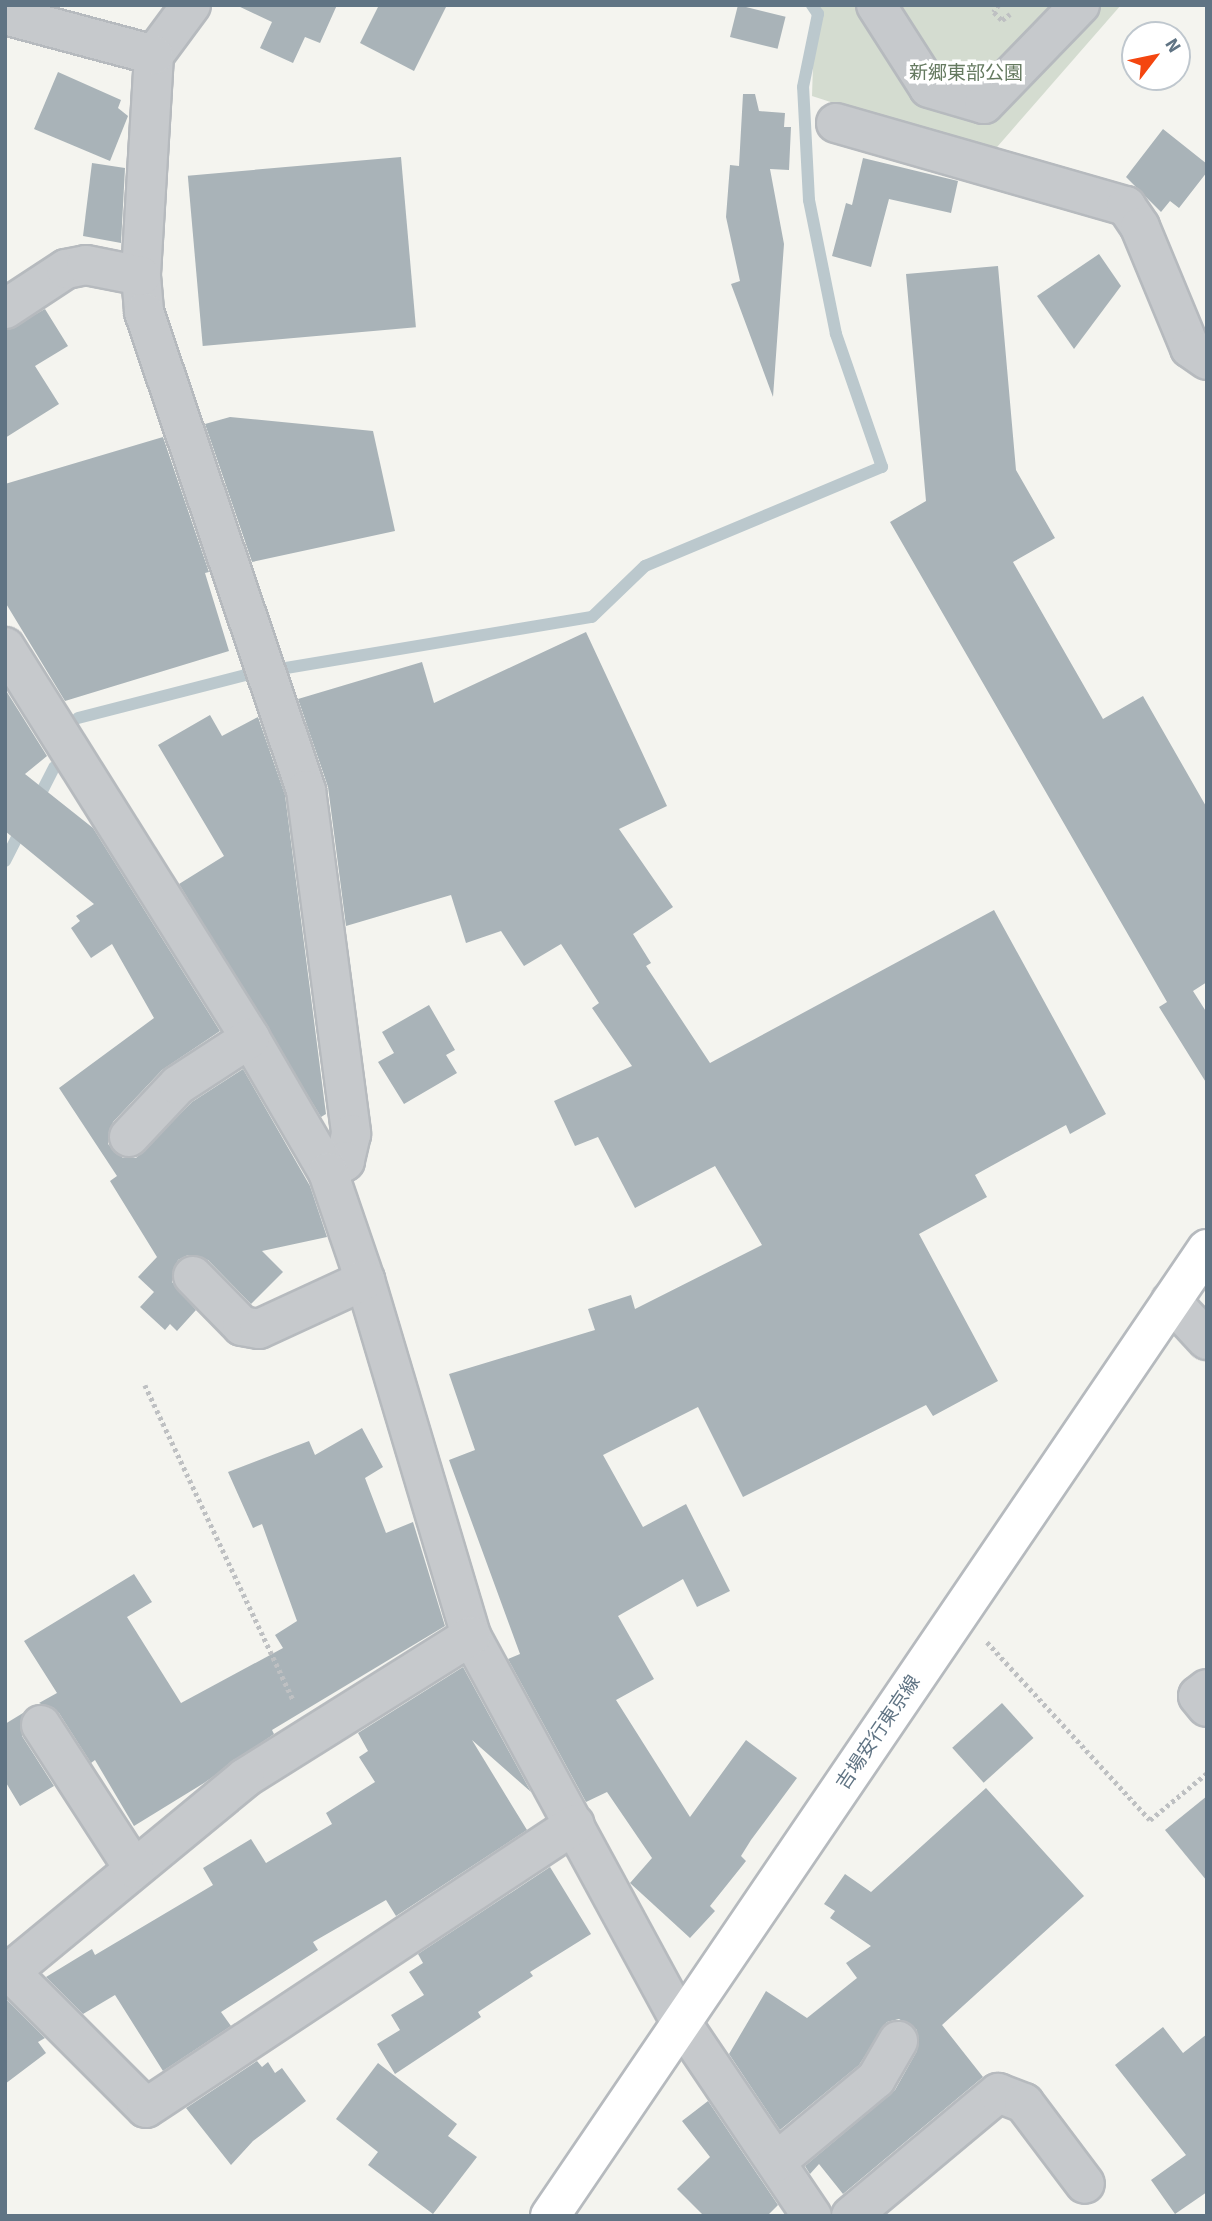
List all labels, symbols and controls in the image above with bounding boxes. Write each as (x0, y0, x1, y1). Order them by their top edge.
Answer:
north arrow (1121, 21, 1191, 91)
text: N (1158, 33, 1187, 58)
park label: 新郷東部公園 (909, 63, 1023, 85)
street label: 吉場安行東京線 (832, 1671, 926, 1795)

